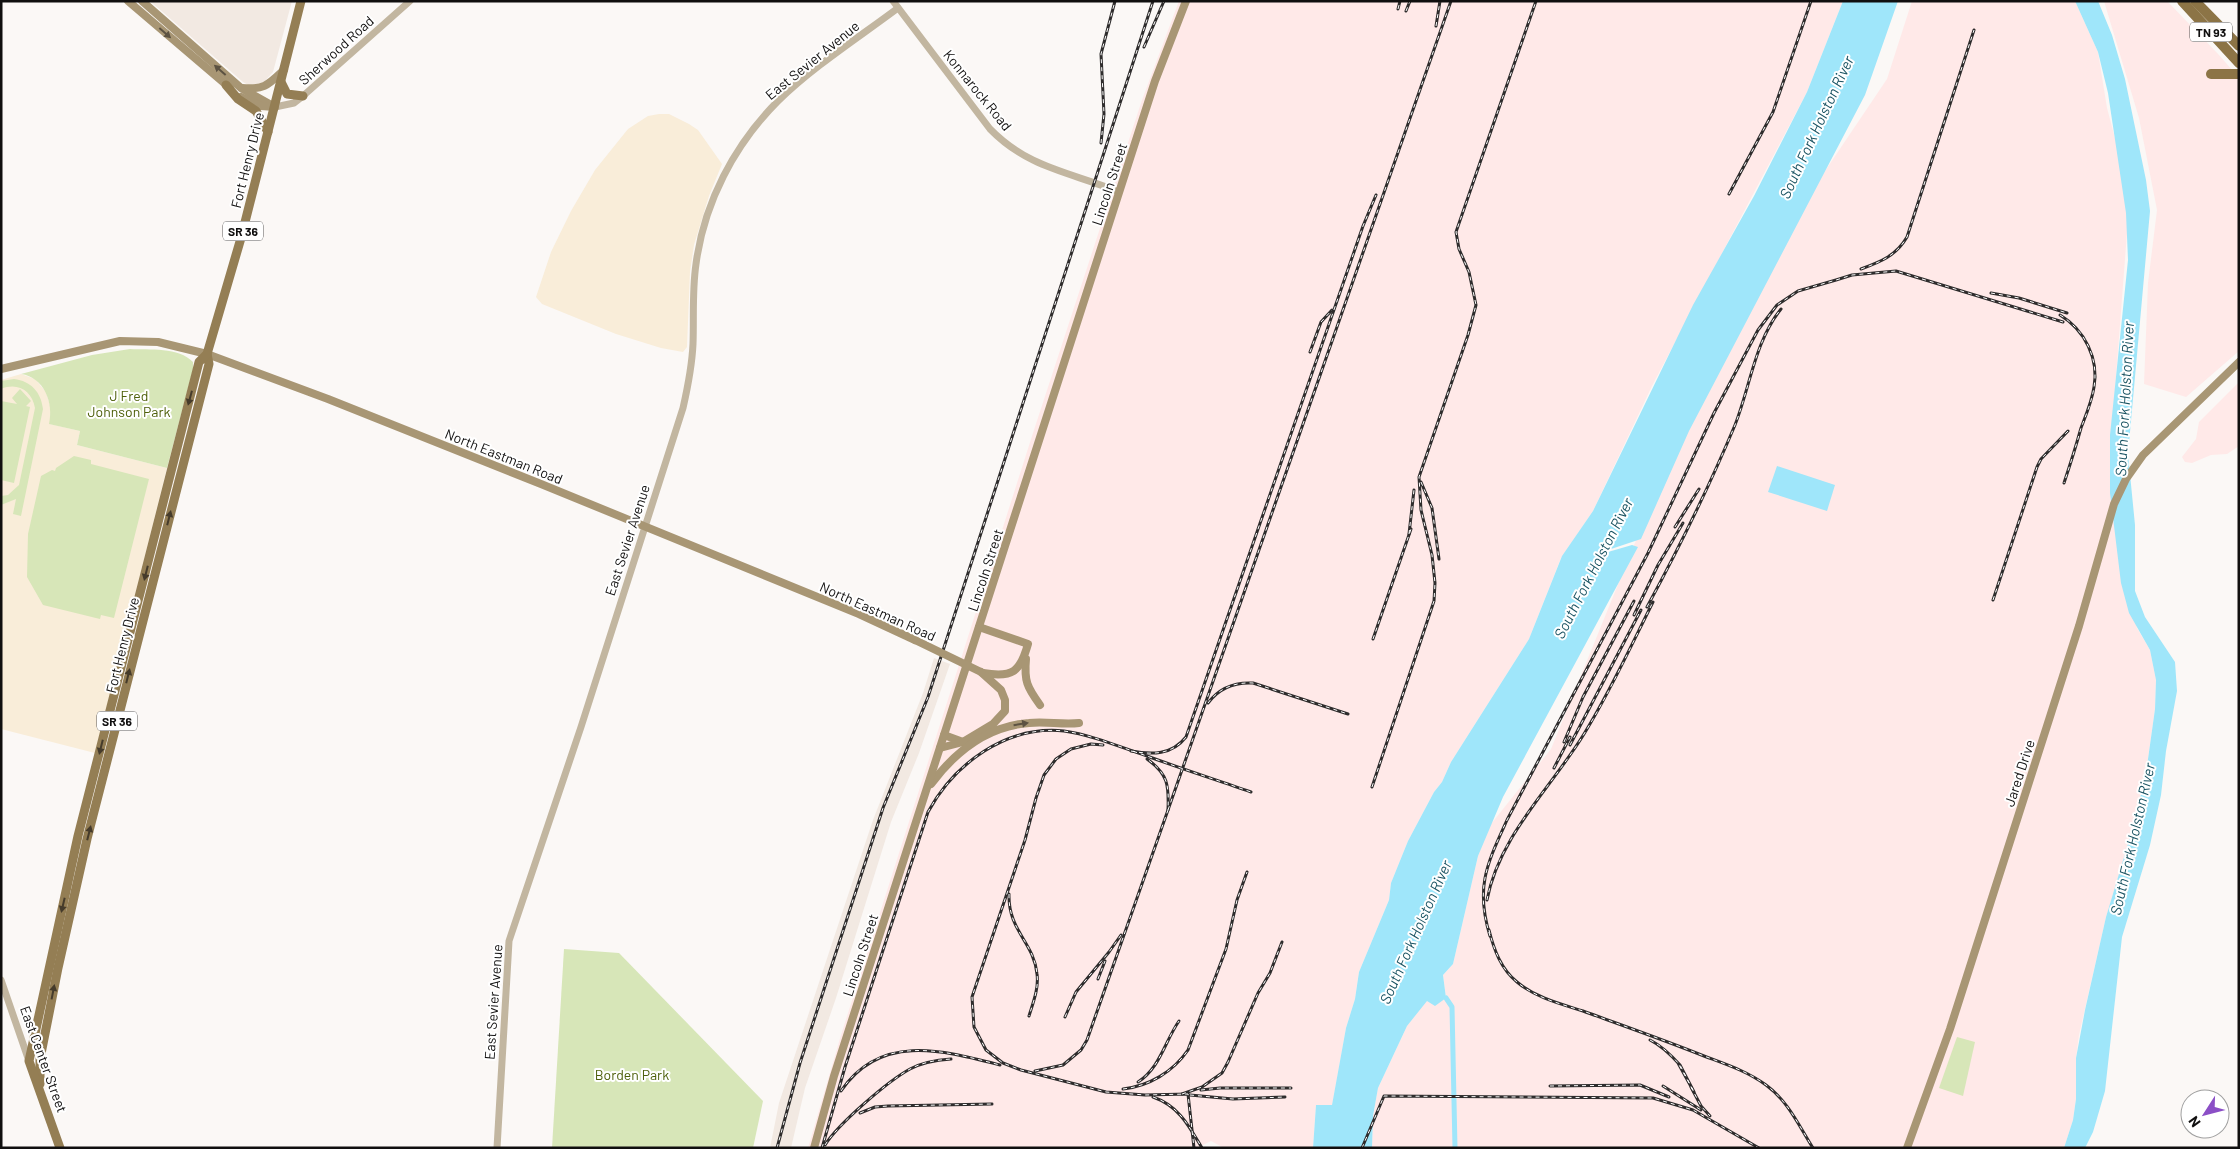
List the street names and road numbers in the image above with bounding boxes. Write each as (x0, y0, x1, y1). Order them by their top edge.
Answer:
street label: Sherwood Road (295, 12, 377, 88)
street label: East Sevier Avenue (762, 17, 862, 103)
road number: TN 93 (2190, 22, 2232, 42)
street label: Konnarock Road (940, 46, 1016, 134)
street label: Fort Henry Drive (227, 110, 267, 210)
street label: Lincoln Street (1088, 141, 1130, 227)
road number: SR 36 (223, 222, 263, 240)
street label: North Eastman Road (443, 425, 565, 487)
street label: East Sevier Avenue (601, 482, 653, 598)
street label: Lincoln Street (964, 527, 1006, 613)
street label: North Eastman Road (817, 578, 939, 644)
street label: Fort Henry Drive (102, 595, 142, 695)
road number: SR 36 (97, 711, 137, 730)
street label: Jared Drive (2000, 737, 2038, 809)
street label: Lincoln Street (839, 912, 881, 998)
street label: East Sevier Avenue (480, 944, 506, 1060)
street label: East Center Street (17, 1003, 71, 1115)

